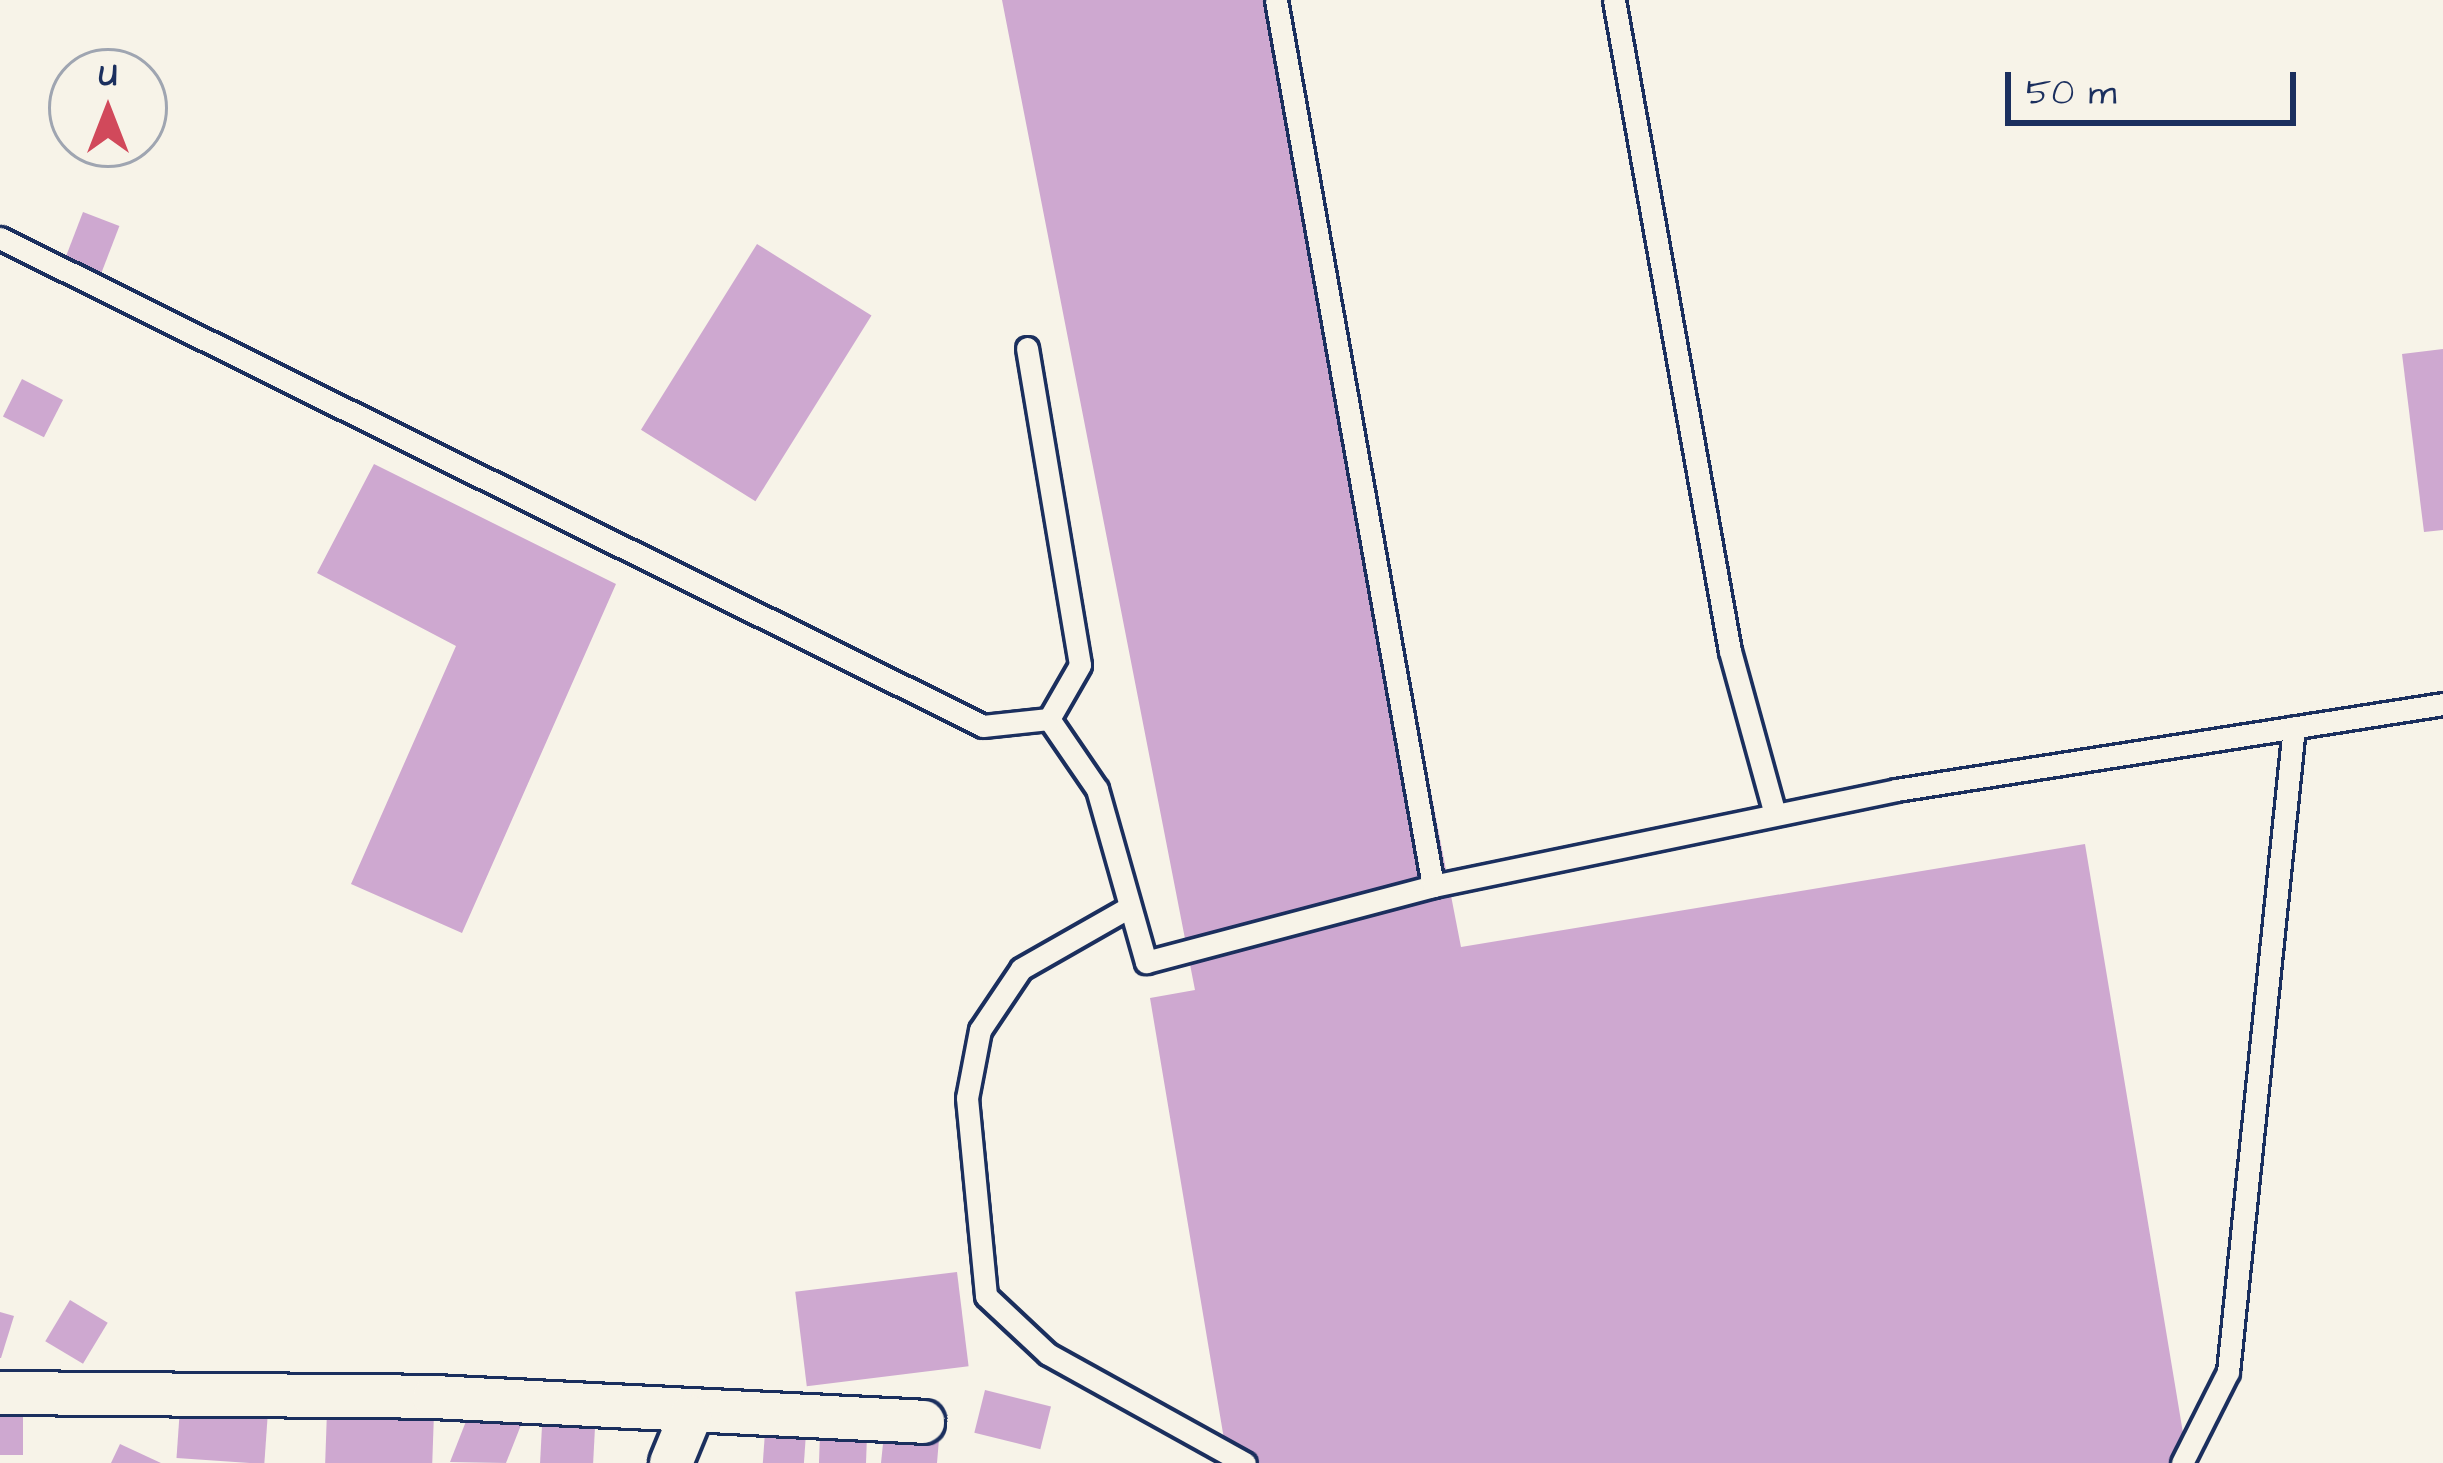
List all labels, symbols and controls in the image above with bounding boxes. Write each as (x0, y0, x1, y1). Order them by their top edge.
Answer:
north arrow (48, 48, 168, 168)
scale bar (2011, 48, 2302, 122)
text: U (99, 52, 117, 98)
text: 50 m (2026, 67, 2117, 118)

